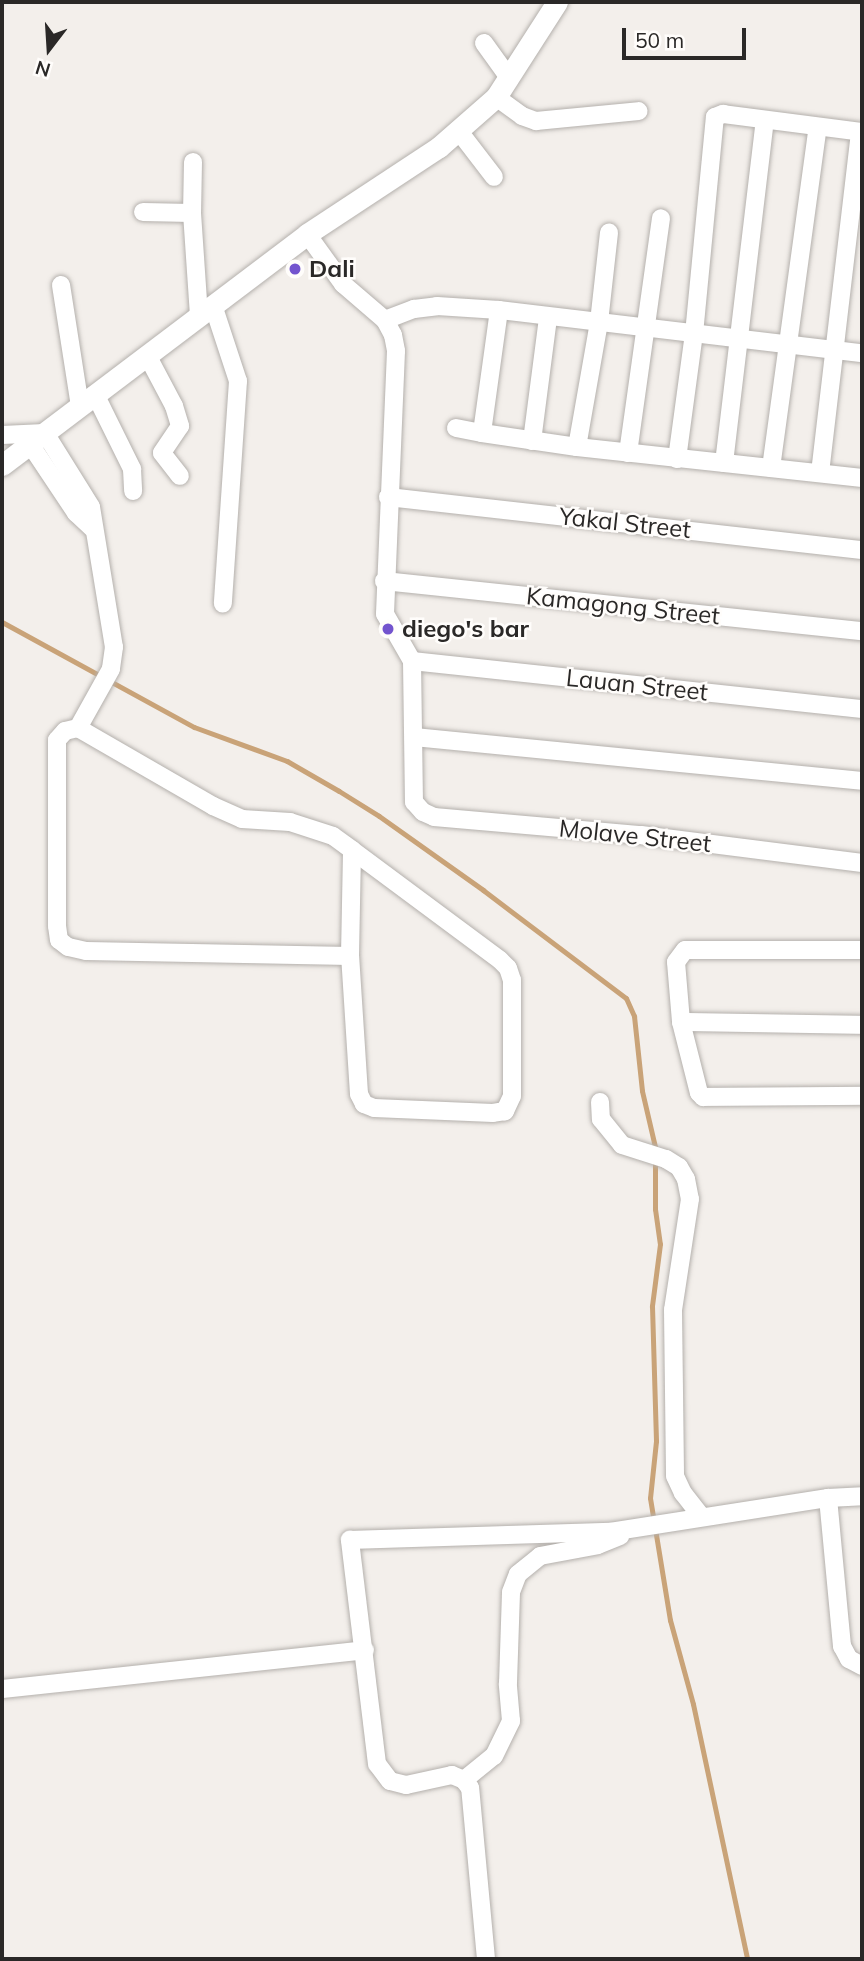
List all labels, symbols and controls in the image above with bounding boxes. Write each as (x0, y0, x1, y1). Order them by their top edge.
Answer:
north arrow (14, 14, 84, 84)
scale bar (626, 14, 750, 58)
text: 50 m (635, 27, 684, 53)
text: N (32, 56, 53, 83)
place label: Dali (309, 255, 355, 283)
marker: Dali (287, 261, 303, 277)
street label: Yakal Street (558, 502, 692, 544)
street label: Kamagong Street (525, 582, 721, 630)
place label: diego's bar (402, 615, 529, 643)
marker: diego's bar (380, 621, 396, 637)
street label: Lauan Street (565, 663, 709, 707)
street label: Molave Street (558, 814, 712, 858)

